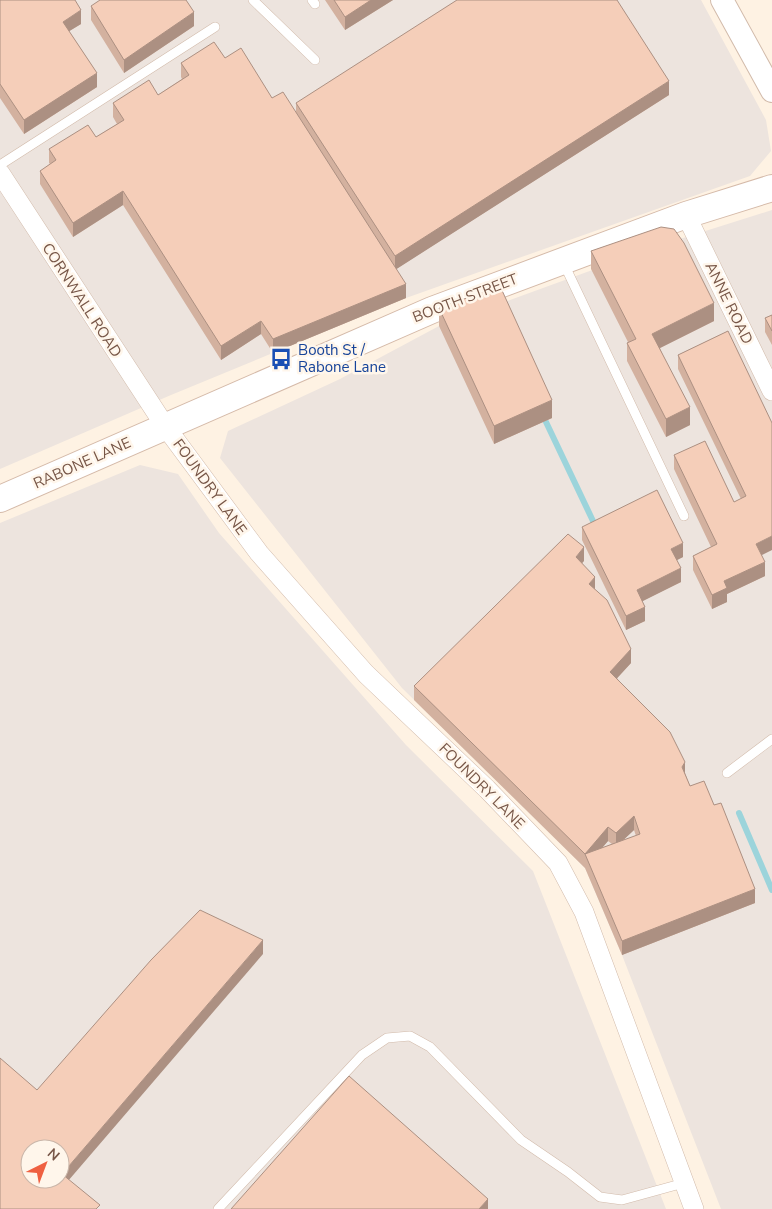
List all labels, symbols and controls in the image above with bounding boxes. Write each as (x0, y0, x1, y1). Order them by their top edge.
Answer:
street label: CORNWALL ROAD (38, 239, 126, 361)
street label: ANNE ROAD (700, 259, 758, 347)
street label: BOOTH STREET (410, 269, 520, 327)
place label: Booth St / Rabone Lane (298, 340, 386, 377)
bus stop icon: Booth St / Rabone Lane (268, 346, 294, 372)
street label: RABONE LANE (30, 433, 134, 493)
street label: FOUNDRY LANE (168, 435, 252, 539)
street label: FOUNDRY LANE (435, 739, 529, 833)
north arrow (20, 1139, 70, 1189)
text: N (43, 1144, 64, 1165)

